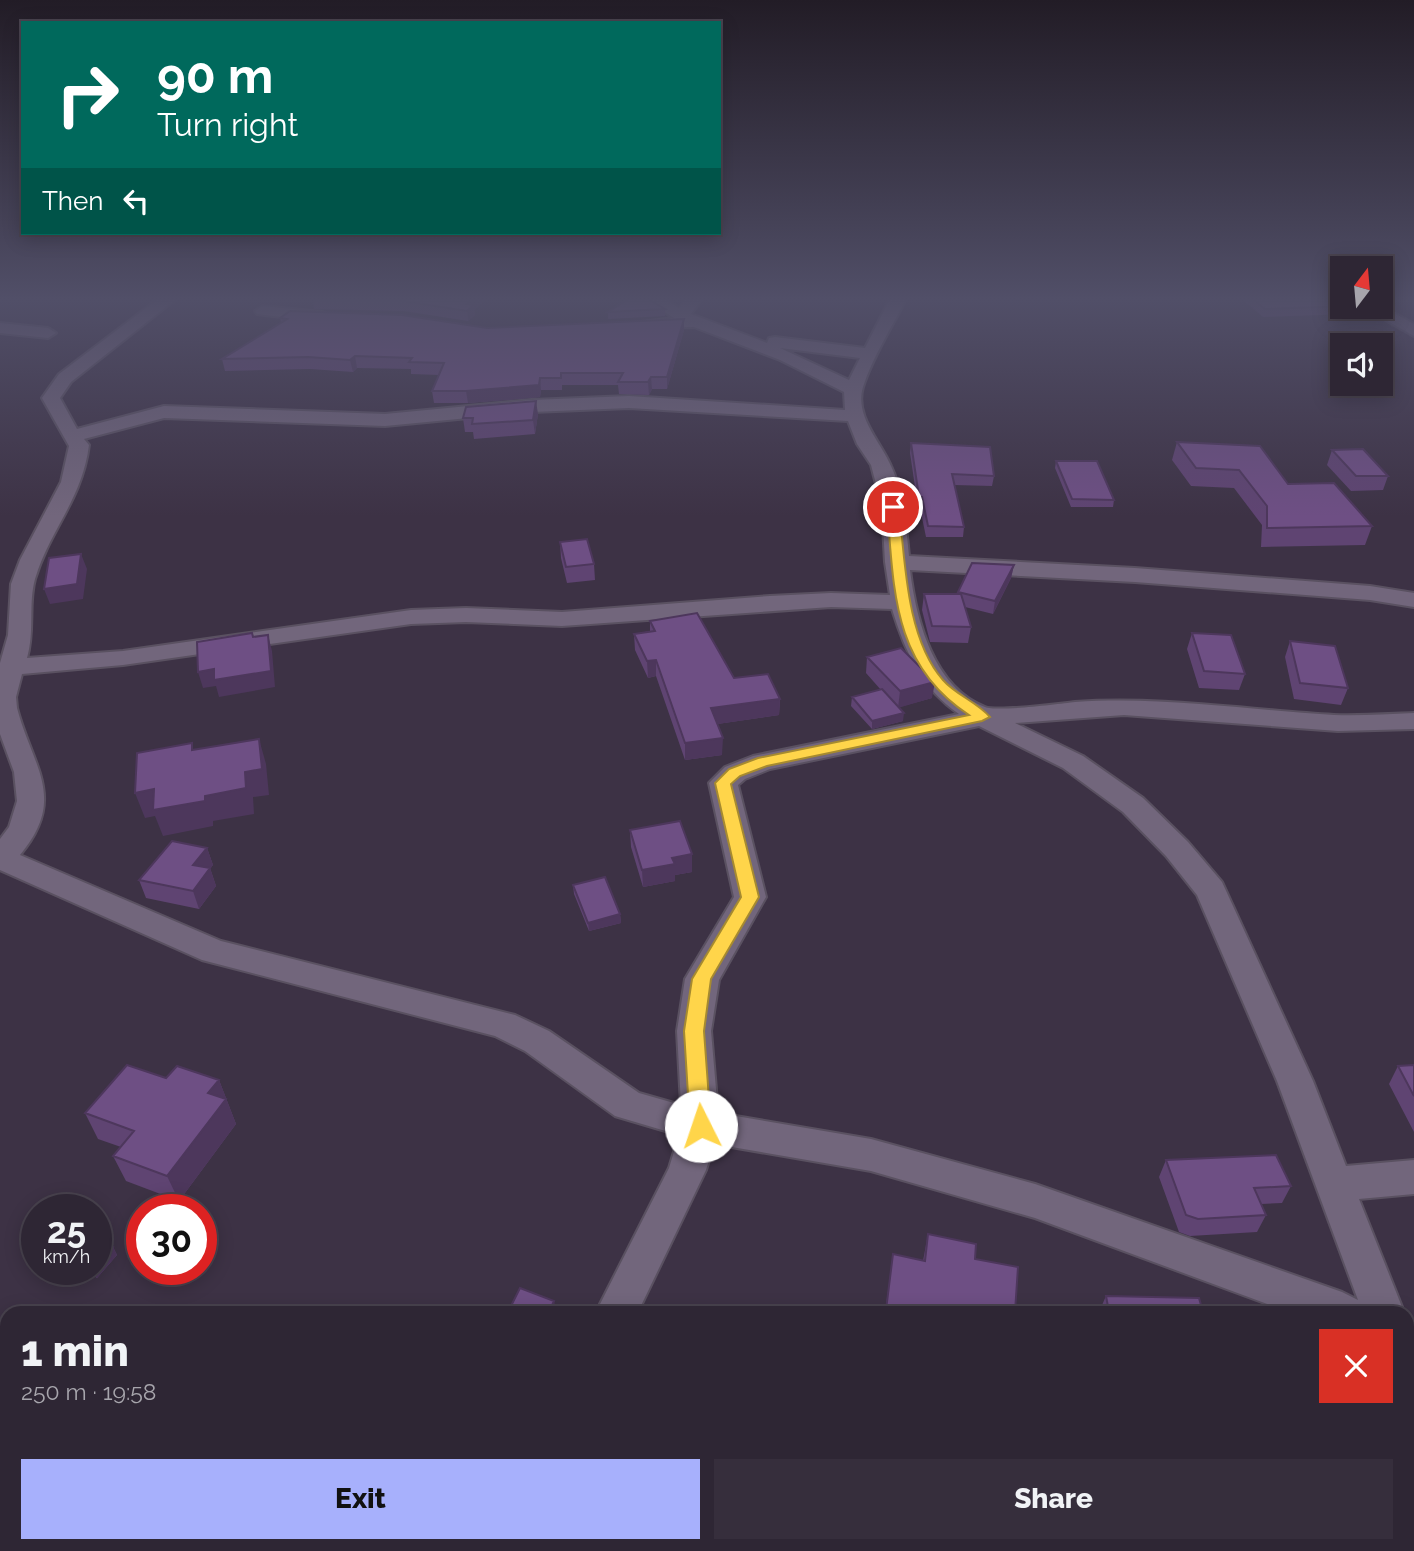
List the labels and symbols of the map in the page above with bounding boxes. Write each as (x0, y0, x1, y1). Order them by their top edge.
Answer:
north arrow (1330, 256, 1393, 318)
pin (863, 477, 923, 537)
position arrow (664, 1089, 738, 1163)
speed limit sign: 30 (126, 1194, 217, 1285)

